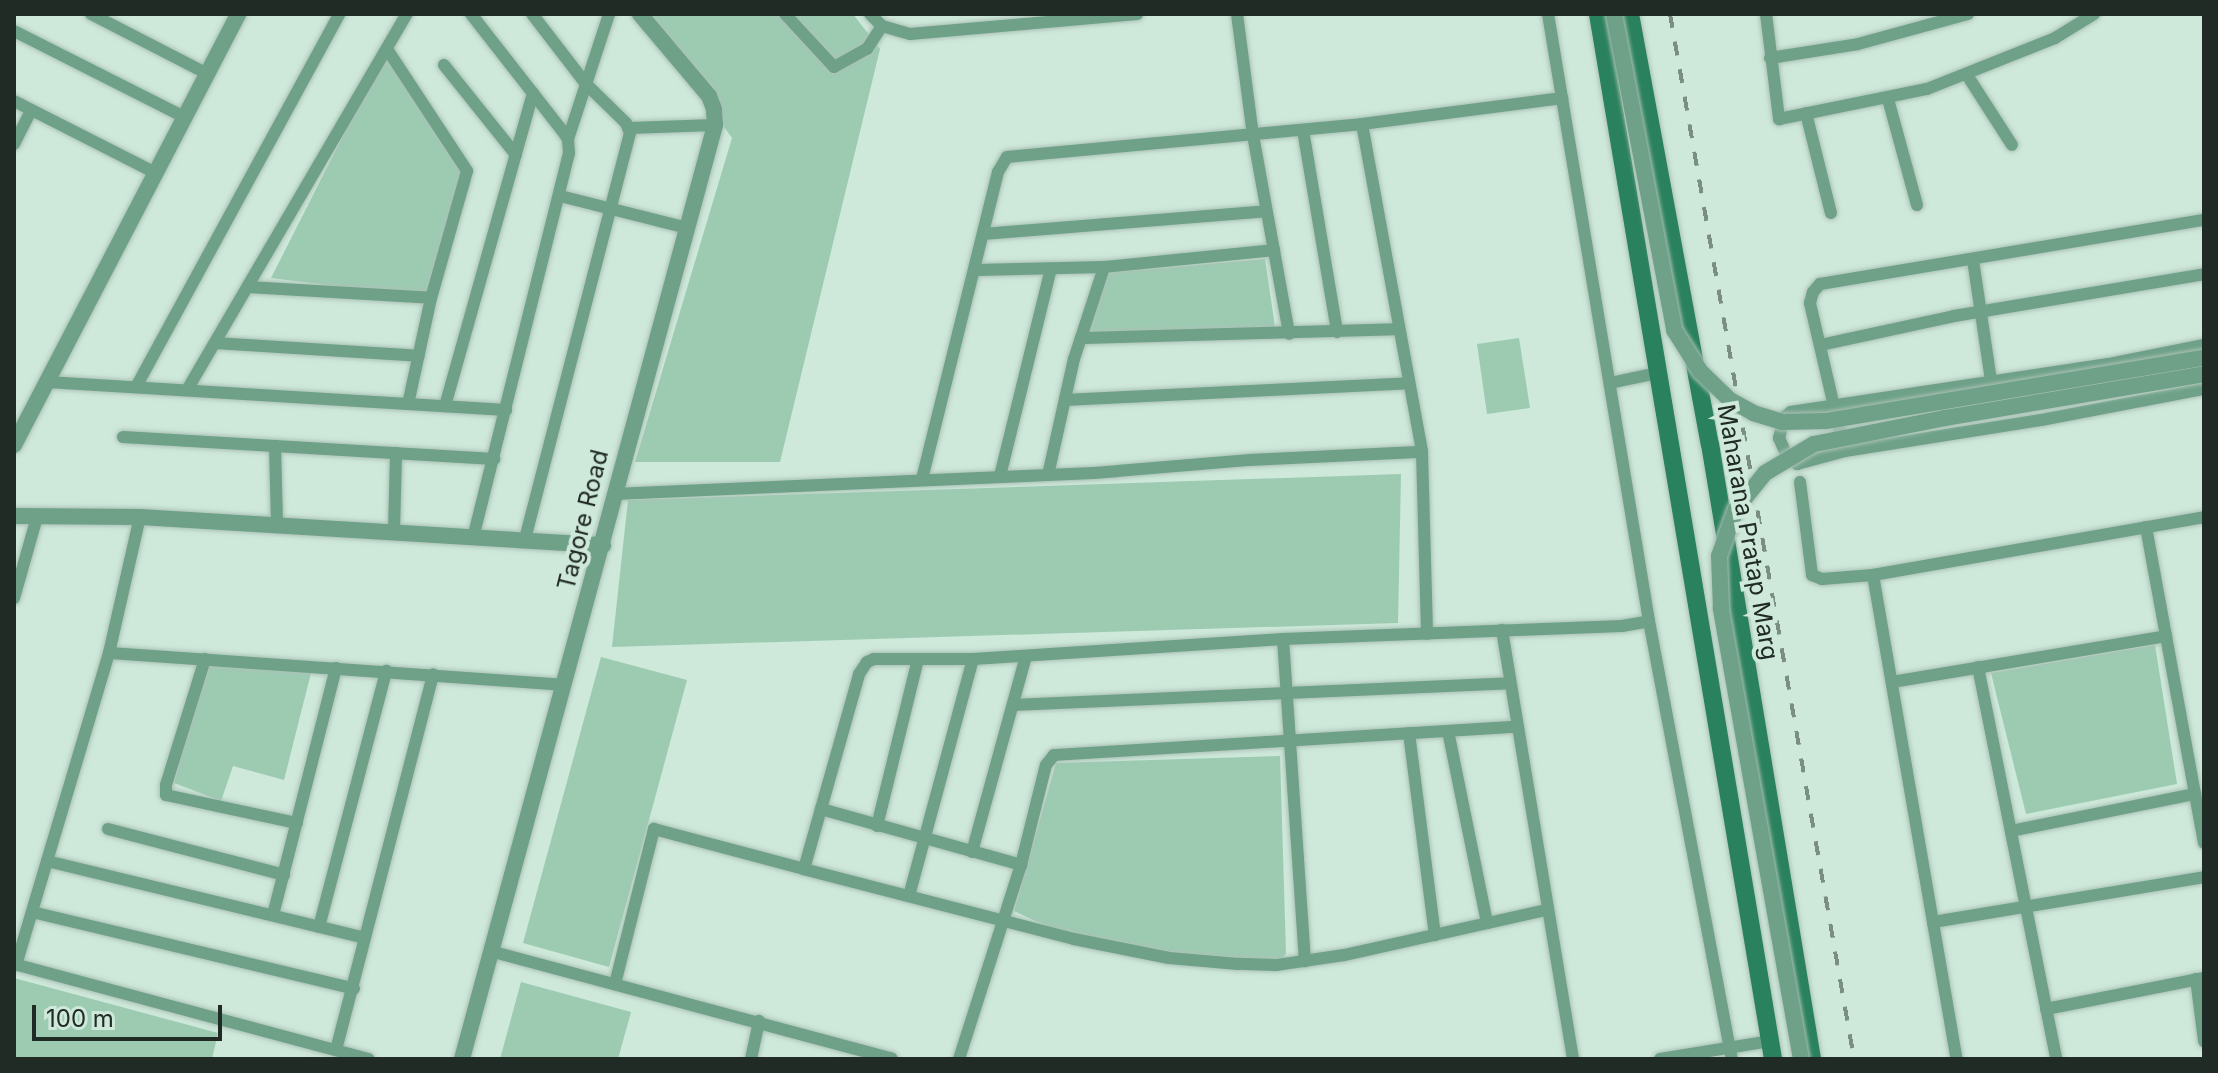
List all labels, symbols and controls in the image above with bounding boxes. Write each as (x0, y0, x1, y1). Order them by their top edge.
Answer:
street label: Maharana Pratap Marg (1711, 402, 1785, 662)
street label: Tagore Road (552, 447, 614, 593)
scale bar (36, 989, 226, 1039)
text: 100 m (46, 1004, 114, 1033)

